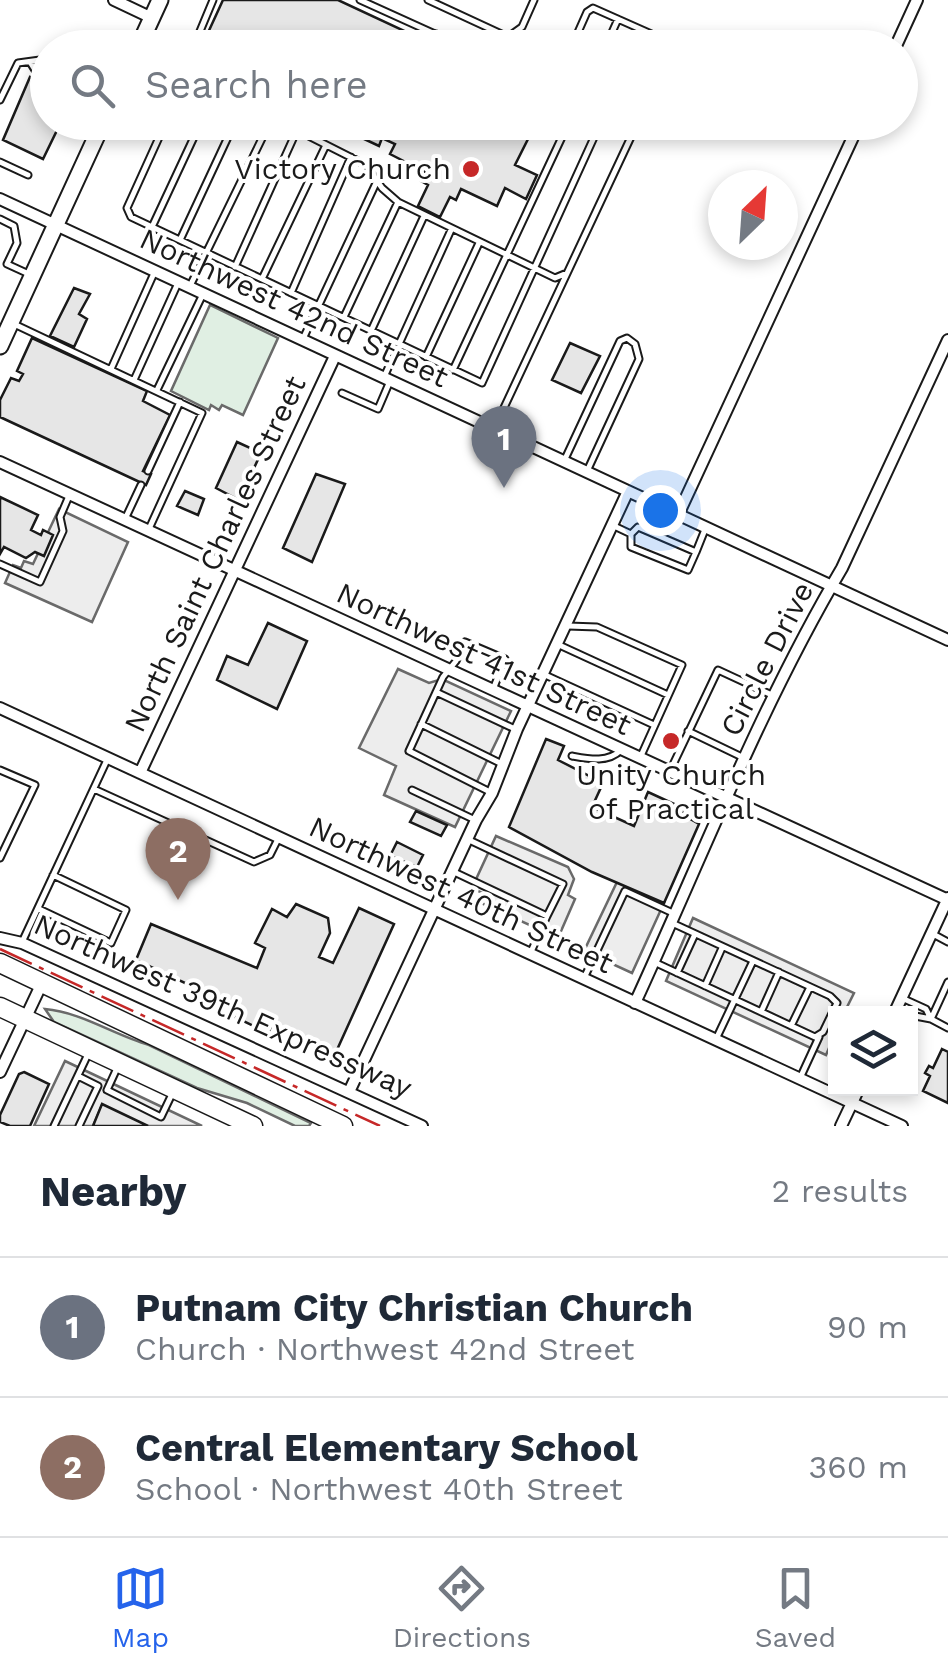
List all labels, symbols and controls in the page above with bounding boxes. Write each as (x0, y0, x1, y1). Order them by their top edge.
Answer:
search box (30, 30, 918, 140)
icon: search (65, 58, 120, 113)
text: Search here (145, 63, 368, 107)
place label: Victory Church (234, 151, 451, 186)
marker: Victory Church (460, 158, 482, 180)
north arrow (708, 170, 798, 260)
street label: Northwest 42nd Street (134, 221, 454, 395)
street label: North Saint Charles Street (117, 370, 313, 737)
pin: 1 (472, 406, 536, 488)
your location (635, 485, 686, 536)
street label: Northwest 41st Street (331, 575, 637, 742)
street label: Circle Drive (713, 576, 820, 742)
marker: Unity Church of Practical (660, 730, 682, 752)
place label: Unity Church of Practical (576, 757, 766, 826)
street label: Northwest 40th Street (304, 809, 619, 981)
pin: 2 (146, 818, 210, 900)
street label: Northwest 39th Expressway (29, 906, 418, 1105)
map controls (828, 1006, 918, 1096)
button: layers (828, 1006, 918, 1096)
text: Nearby (40, 1167, 187, 1216)
text: 2 results (771, 1172, 908, 1210)
text: Putnam City Christian Church (135, 1286, 693, 1330)
text: 1 (66, 1308, 79, 1346)
text: 90 m (827, 1308, 908, 1346)
text: Church · Northwest 42nd Street (135, 1330, 635, 1368)
text: Central Elementary School (135, 1426, 638, 1470)
text: 2 (63, 1448, 82, 1486)
text: 360 m (809, 1448, 908, 1486)
text: School · Northwest 40th Street (135, 1470, 623, 1508)
tab: Map (112, 1561, 169, 1654)
tab: Directions (393, 1561, 531, 1654)
tab: Saved (755, 1561, 836, 1654)

